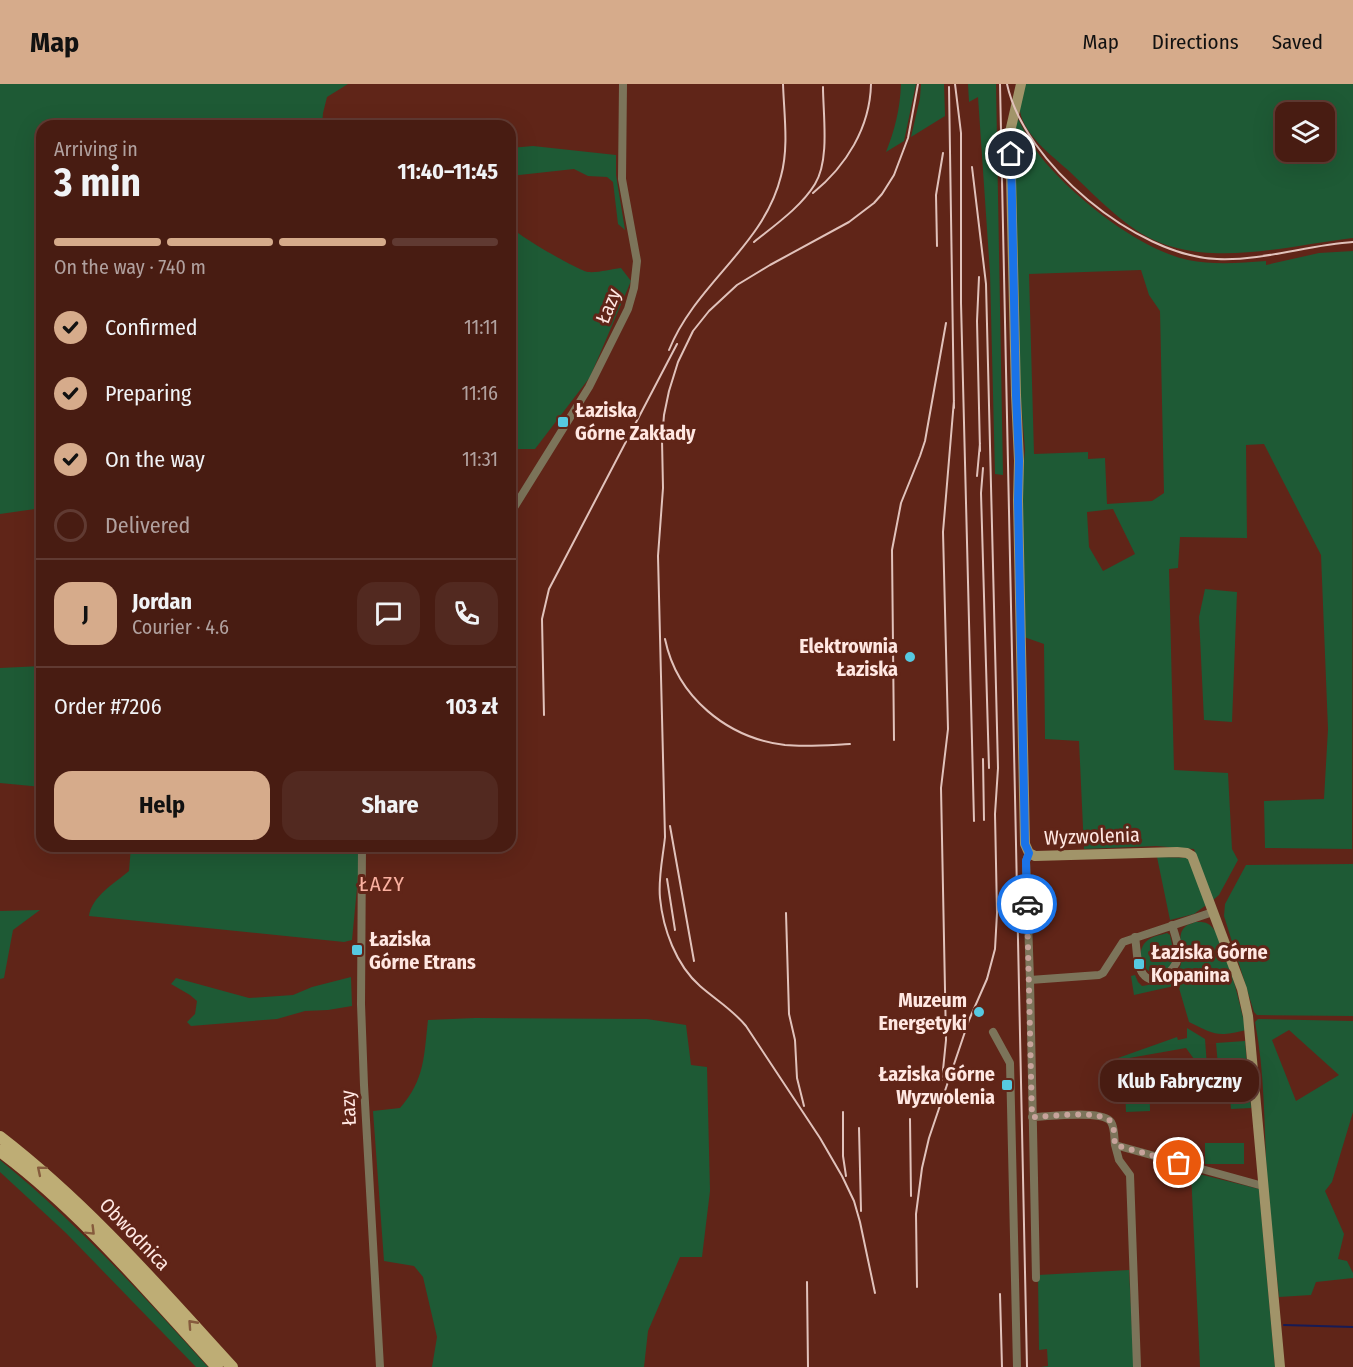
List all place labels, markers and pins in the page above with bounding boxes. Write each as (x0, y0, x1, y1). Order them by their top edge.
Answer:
pin (985, 128, 1036, 179)
place label: Łaziska Górne Zakłady (575, 398, 696, 445)
marker: Łaziska Górne Zakłady (556, 415, 570, 429)
place label: Elektrownia Łaziska (799, 634, 898, 681)
marker: Elektrownia Łaziska (903, 650, 917, 664)
place label: Łaziska Górne Etrans (369, 927, 476, 974)
place label: Łaziska Górne Kopanina (1151, 940, 1268, 987)
marker: Łaziska Górne Etrans (350, 943, 364, 957)
marker: Łaziska Górne Kopanina (1132, 957, 1146, 971)
place label: Muzeum Energetyki (878, 988, 967, 1035)
marker: Muzeum Energetyki (972, 1005, 986, 1019)
callout: Klub Fabryczny (1100, 1061, 1258, 1103)
place label: Łaziska Górne Wyzwolenia (878, 1062, 995, 1109)
marker: Łaziska Górne Wyzwolenia (1000, 1078, 1014, 1092)
pin (1153, 1137, 1204, 1188)

